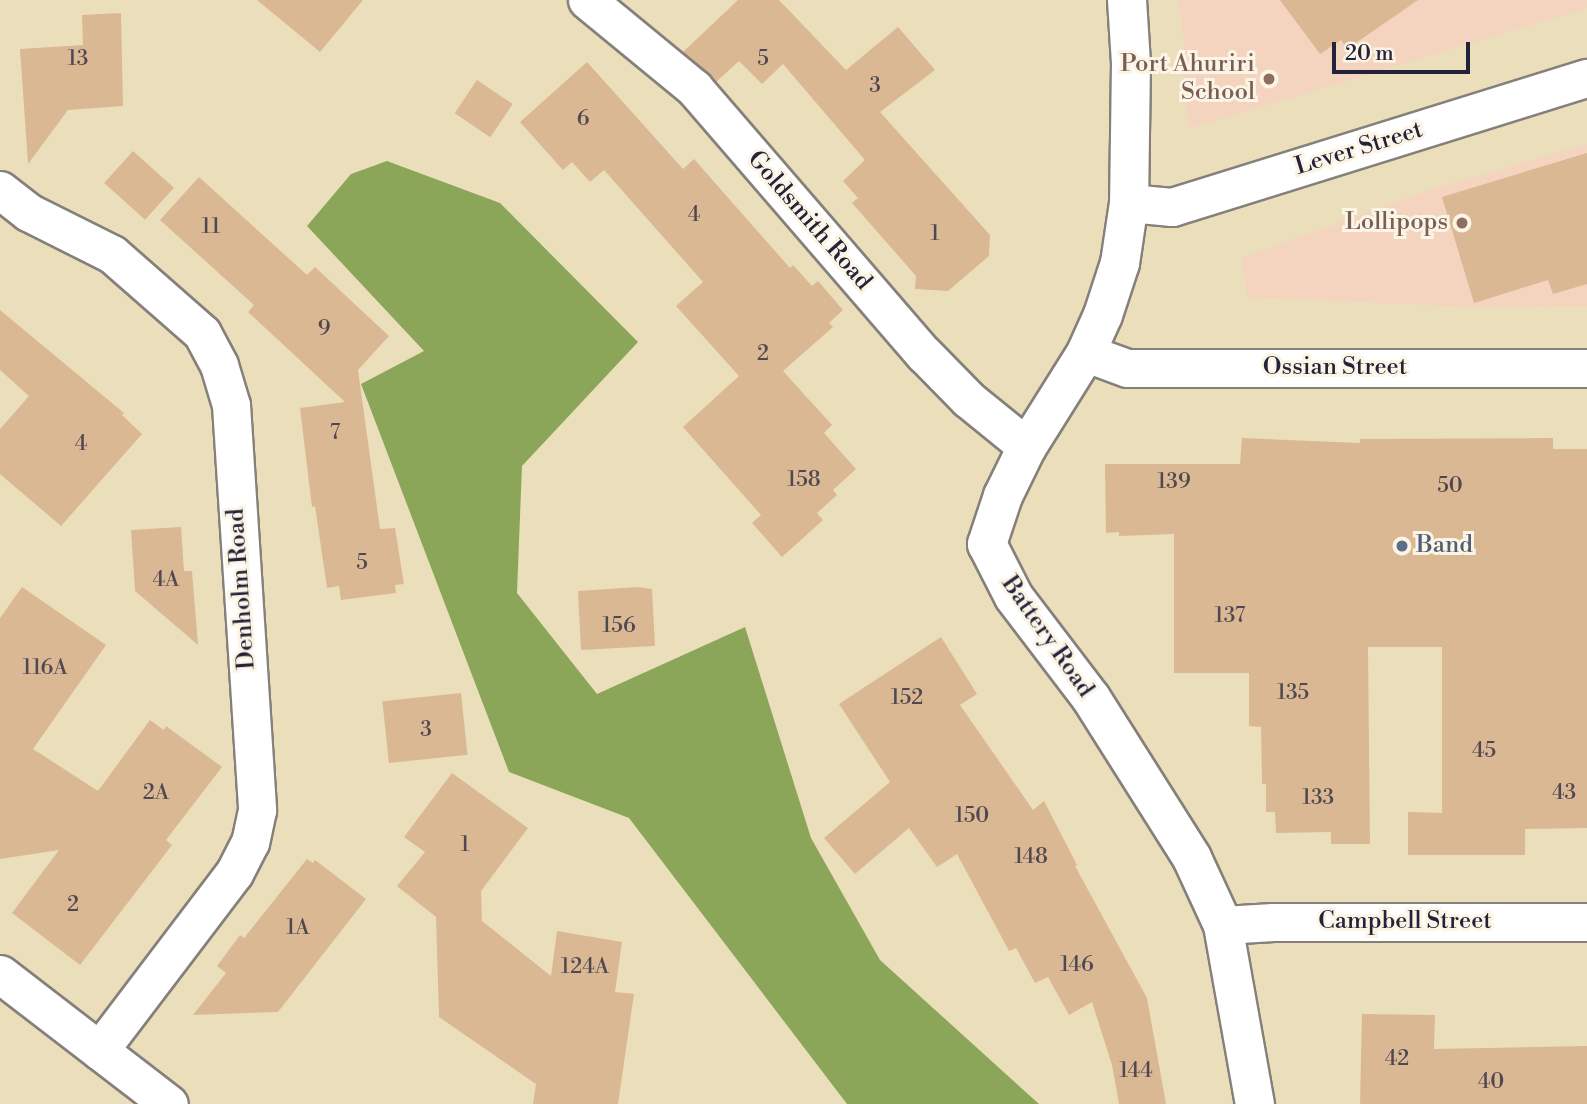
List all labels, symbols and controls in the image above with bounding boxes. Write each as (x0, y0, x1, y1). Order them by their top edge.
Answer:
scale bar (1335, 28, 1473, 72)
text: 20 m (1345, 41, 1394, 67)
house number: 13 (68, 46, 88, 72)
house number: 5 (757, 46, 769, 72)
place label: Port Ahuriri School (1120, 51, 1255, 107)
marker: Port Ahuriri School (1261, 71, 1277, 87)
house number: 3 (869, 73, 881, 99)
house number: 6 (577, 106, 589, 132)
street label: Lever Street (1292, 116, 1426, 182)
street label: Goldsmith Road (741, 146, 877, 296)
house number: 4 (688, 202, 700, 228)
place label: Lollipops (1345, 209, 1448, 237)
house number: 11 (202, 214, 220, 240)
marker: Lollipops (1454, 215, 1470, 231)
house number: 1 (930, 221, 940, 247)
house number: 9 (318, 316, 330, 342)
house number: 2 (757, 341, 769, 367)
street label: Ossian Street (1263, 354, 1407, 382)
house number: 7 (330, 420, 340, 446)
house number: 4 (75, 431, 87, 457)
house number: 158 (787, 467, 821, 493)
house number: 139 (1157, 469, 1191, 495)
house number: 50 (1437, 473, 1463, 499)
street label: Denholm Road (222, 507, 262, 671)
place label: Band (1416, 532, 1473, 560)
marker: Band (1394, 538, 1410, 554)
house number: 5 (356, 550, 368, 576)
house number: 4A (153, 567, 179, 593)
street label: Battery Road (995, 571, 1099, 703)
house number: 137 (1215, 603, 1245, 629)
house number: 156 (602, 613, 636, 639)
house number: 116A (22, 655, 68, 681)
house number: 135 (1277, 680, 1309, 706)
house number: 152 (891, 685, 923, 711)
house number: 3 (420, 717, 432, 743)
house number: 45 (1472, 738, 1496, 764)
house number: 2A (143, 780, 169, 806)
house number: 43 (1552, 780, 1576, 806)
house number: 133 (1302, 785, 1334, 811)
house number: 150 (955, 803, 989, 829)
house number: 1 (460, 832, 470, 858)
house number: 148 (1014, 844, 1048, 870)
house number: 2 (67, 892, 79, 918)
street label: Campbell Street (1318, 908, 1492, 936)
house number: 1A (286, 915, 310, 941)
house number: 146 (1060, 952, 1094, 978)
house number: 124A (561, 954, 609, 980)
house number: 42 (1385, 1046, 1409, 1072)
house number: 144 (1119, 1058, 1153, 1084)
house number: 40 (1478, 1069, 1504, 1095)

